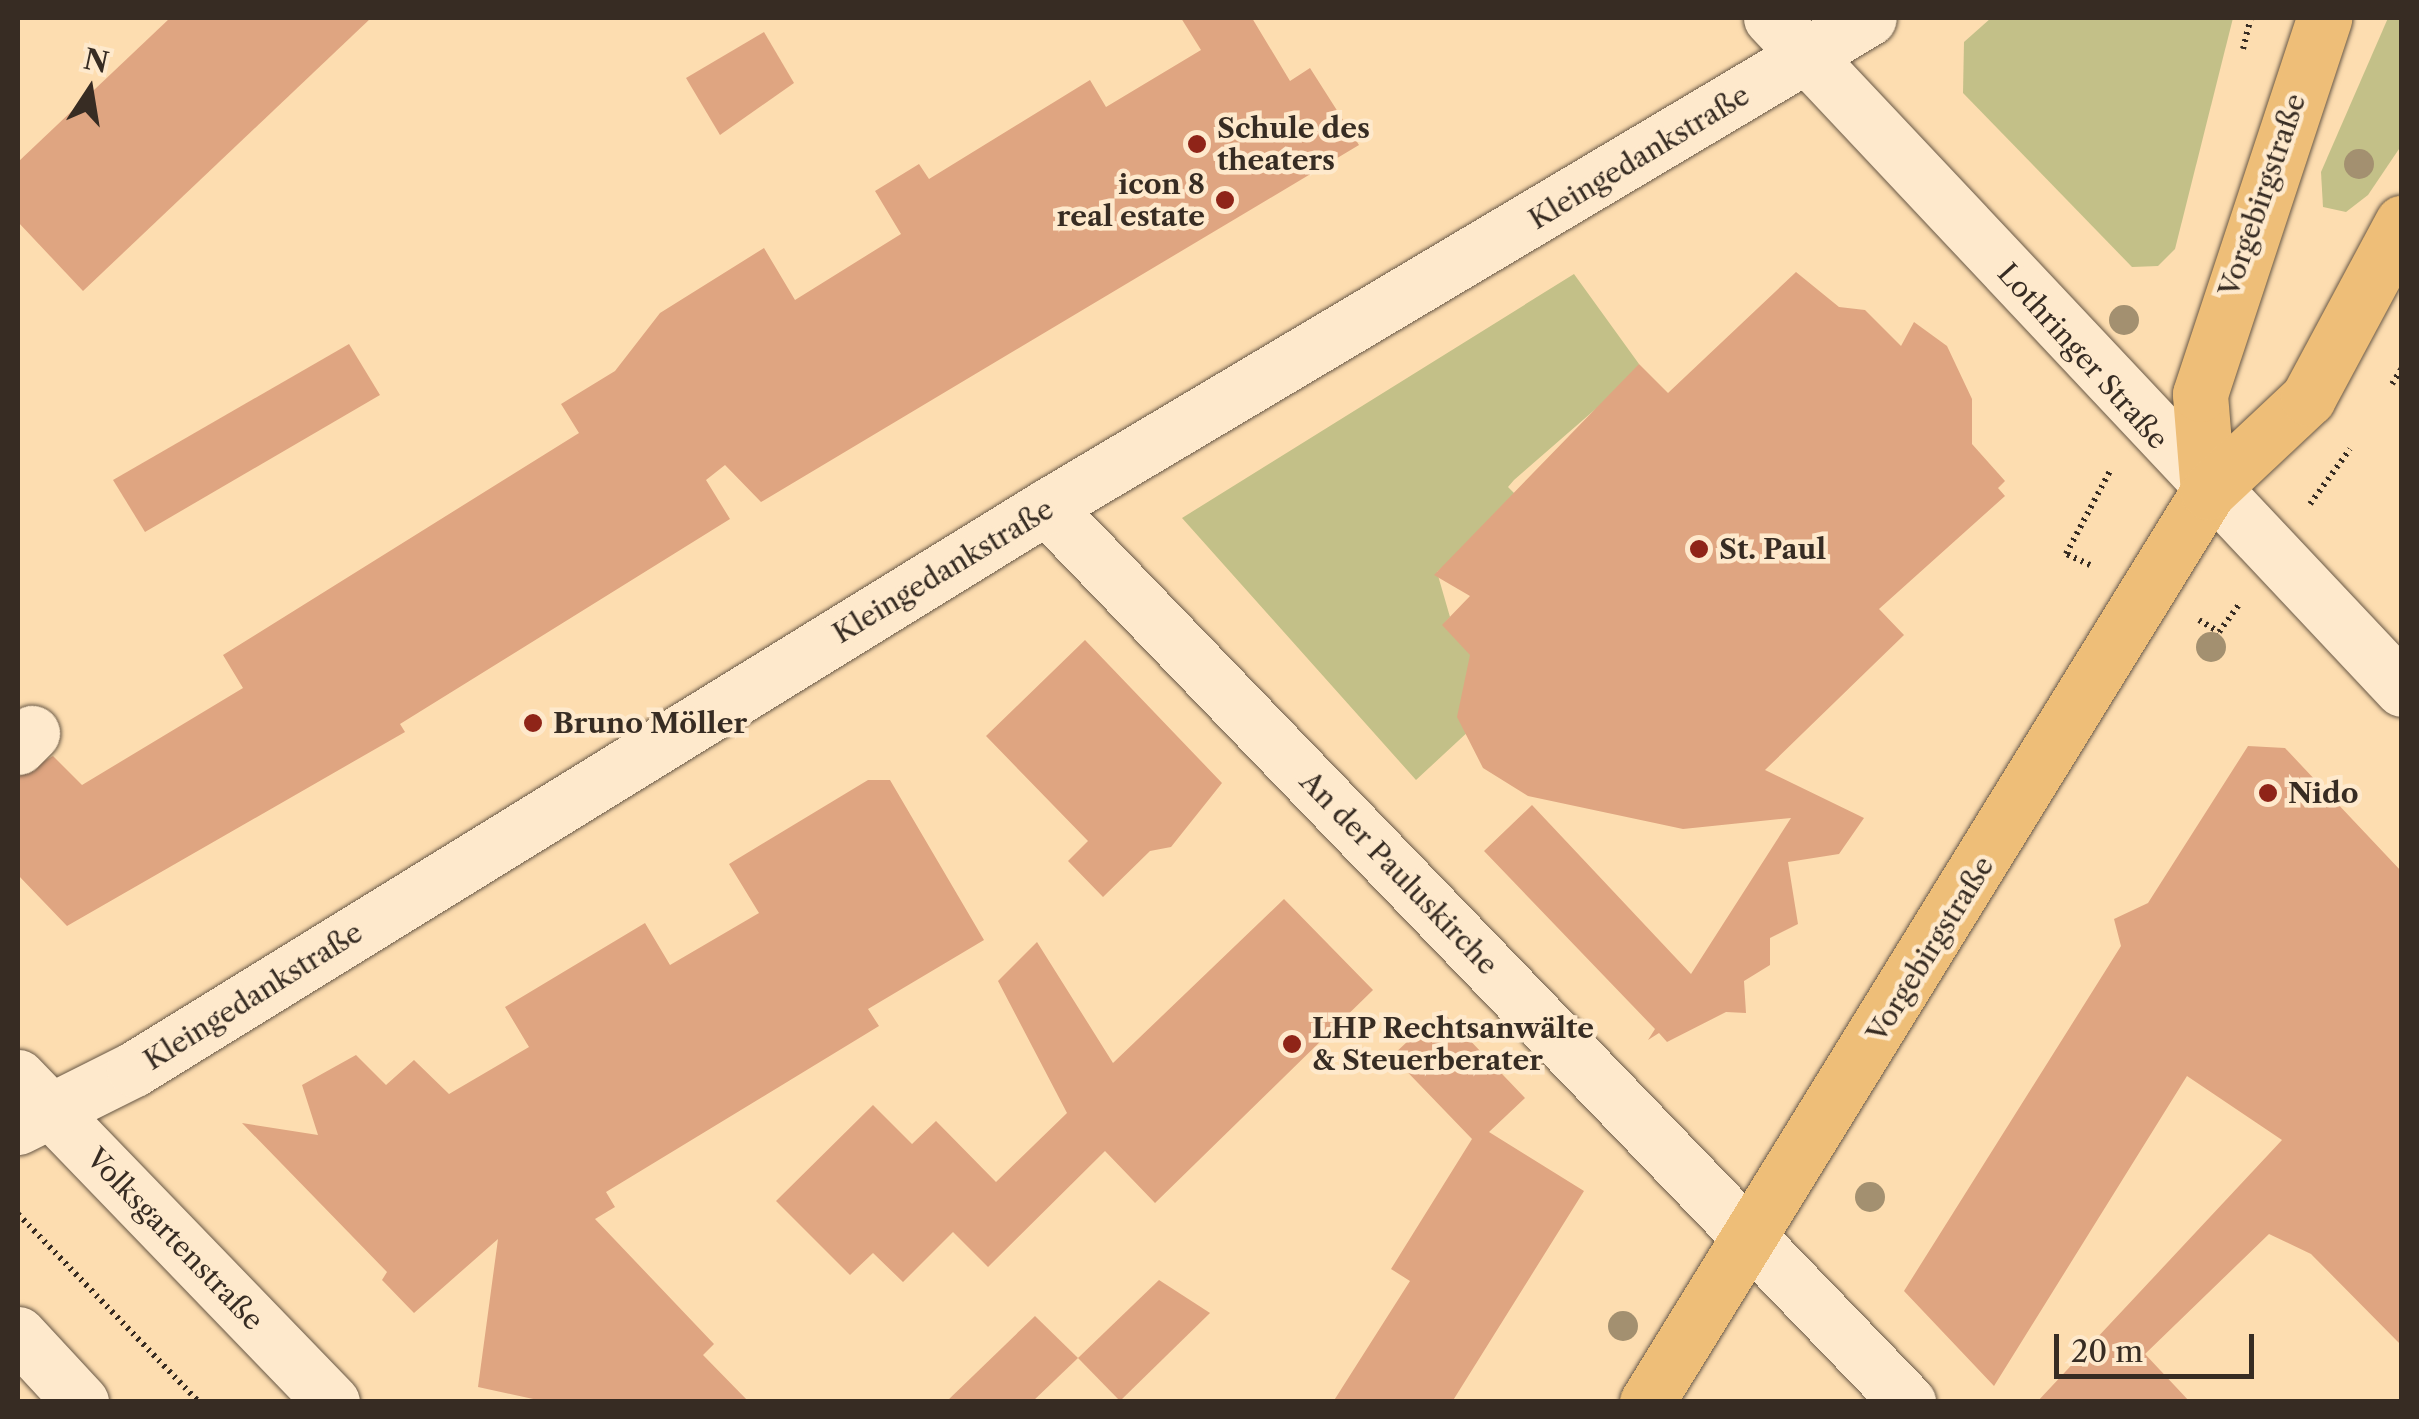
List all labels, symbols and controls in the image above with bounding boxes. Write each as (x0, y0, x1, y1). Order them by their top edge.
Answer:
north arrow (40, 40, 140, 140)
text: N (81, 41, 112, 80)
street label: Kleingedankstraße (1523, 78, 1755, 236)
street label: Vorgebirgstraße (2212, 89, 2312, 301)
place label: Schule des theaters (1217, 111, 1370, 177)
marker: Schule des theaters (1186, 133, 1208, 155)
place label: icon 8 real estate (1057, 167, 1205, 233)
marker: icon 8 real estate (1214, 189, 1236, 211)
street label: Lothringer Straße (1991, 256, 2175, 456)
street label: Kleingedankstraße (827, 492, 1059, 650)
place label: St. Paul (1719, 532, 1826, 566)
marker: St. Paul (1688, 538, 1710, 560)
place label: Bruno Möller (553, 706, 747, 740)
marker: Bruno Möller (522, 712, 544, 734)
street label: An der Pauluskirche (1293, 764, 1505, 982)
place label: Nido (2288, 776, 2358, 810)
marker: Nido (2257, 782, 2279, 804)
street label: Vorgebirgstraße (1860, 850, 2000, 1048)
street label: Kleingedankstraße (138, 915, 368, 1077)
place label: LHP Rechtsanwälte & Steuerberater (1312, 1011, 1595, 1077)
marker: LHP Rechtsanwälte & Steuerberater (1281, 1033, 1303, 1055)
street label: Volksgartenstraße (80, 1141, 270, 1337)
scale bar (2059, 1314, 2259, 1376)
text: 20 m (2071, 1333, 2143, 1370)

